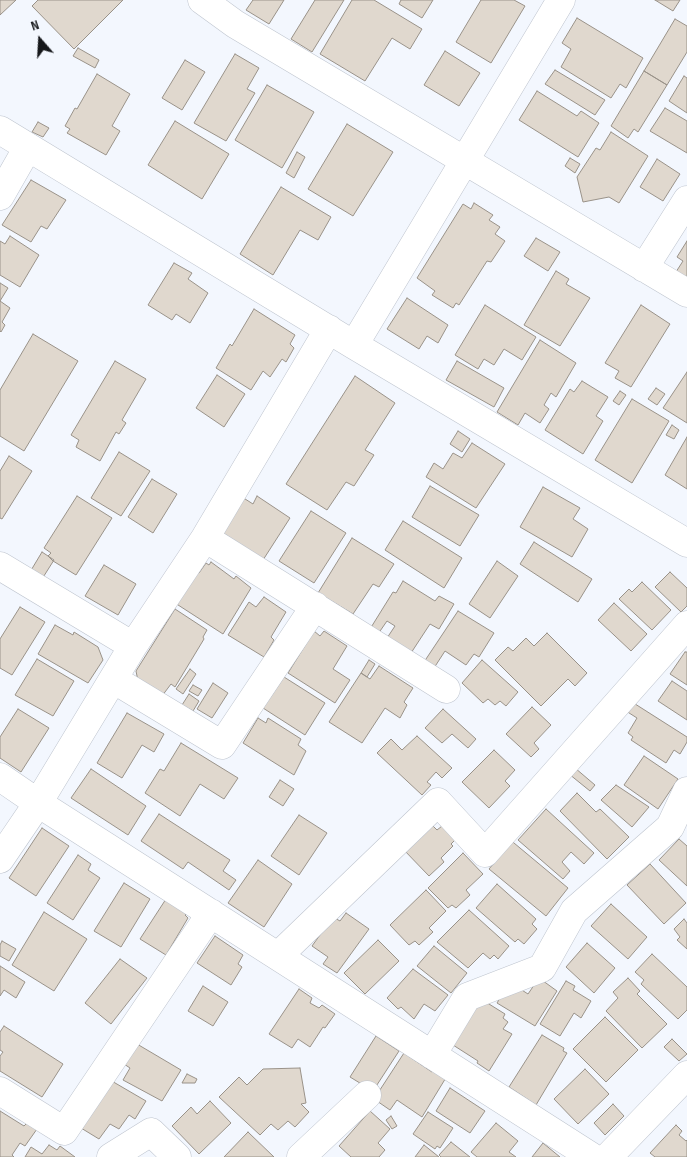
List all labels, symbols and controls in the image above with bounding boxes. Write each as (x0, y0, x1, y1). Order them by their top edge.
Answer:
north arrow (15, 15, 65, 65)
text: N (29, 16, 41, 35)

